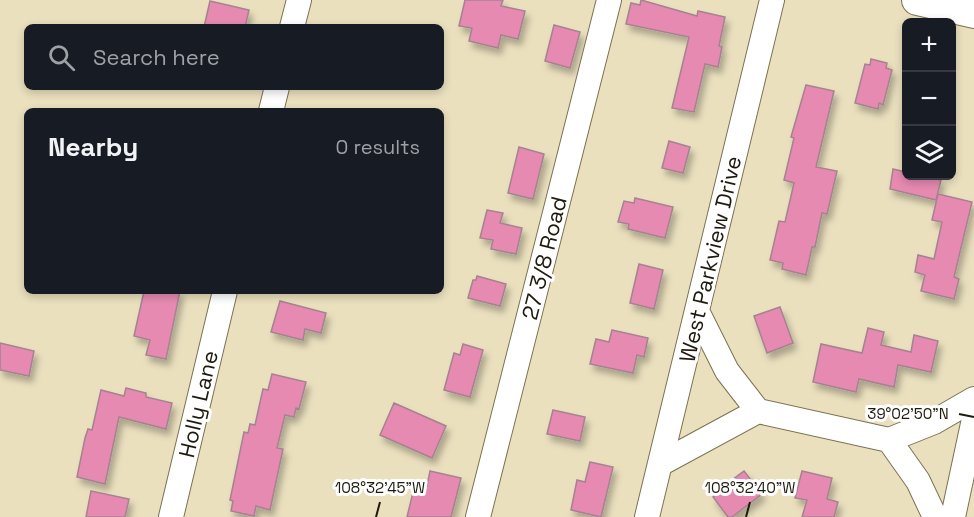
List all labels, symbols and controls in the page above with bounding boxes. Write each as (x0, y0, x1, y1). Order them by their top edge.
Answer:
map controls (902, 18, 956, 180)
button: + (902, 18, 956, 72)
search box (24, 24, 444, 90)
icon: search (45, 41, 78, 74)
text: Search here (93, 43, 220, 71)
button: − (902, 72, 956, 126)
button: layers (902, 126, 956, 180)
text: Nearby (48, 130, 138, 164)
text: 0 results (336, 134, 420, 160)
street label: West Parkview Drive (673, 153, 747, 365)
street label: 27 3/8 Road (515, 194, 573, 322)
street label: Holly Lane (172, 348, 224, 460)
text: 39°02'50"N (867, 404, 949, 423)
text: 108°32'45"W (335, 478, 425, 497)
text: 108°32'40"W (705, 478, 795, 497)

